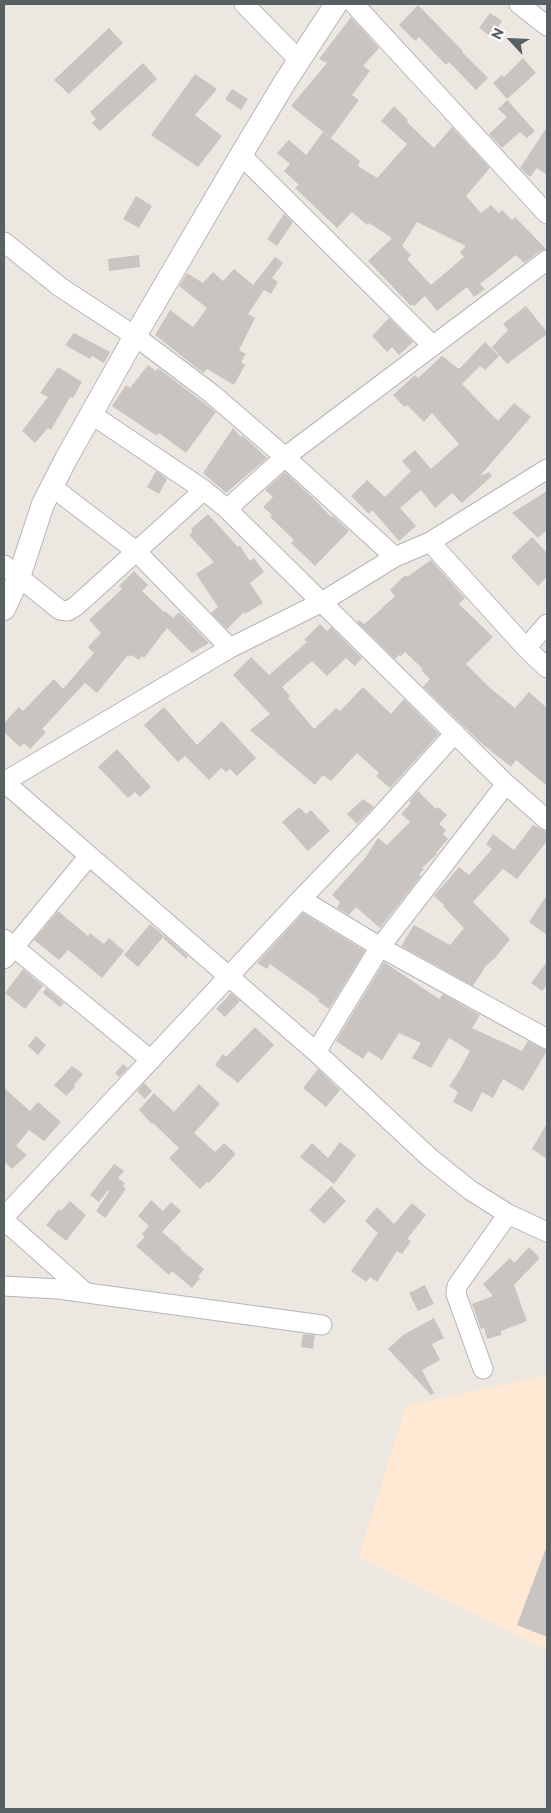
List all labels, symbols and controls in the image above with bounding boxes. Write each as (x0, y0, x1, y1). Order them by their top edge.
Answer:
north arrow (486, 15, 536, 65)
text: N (487, 25, 507, 42)

